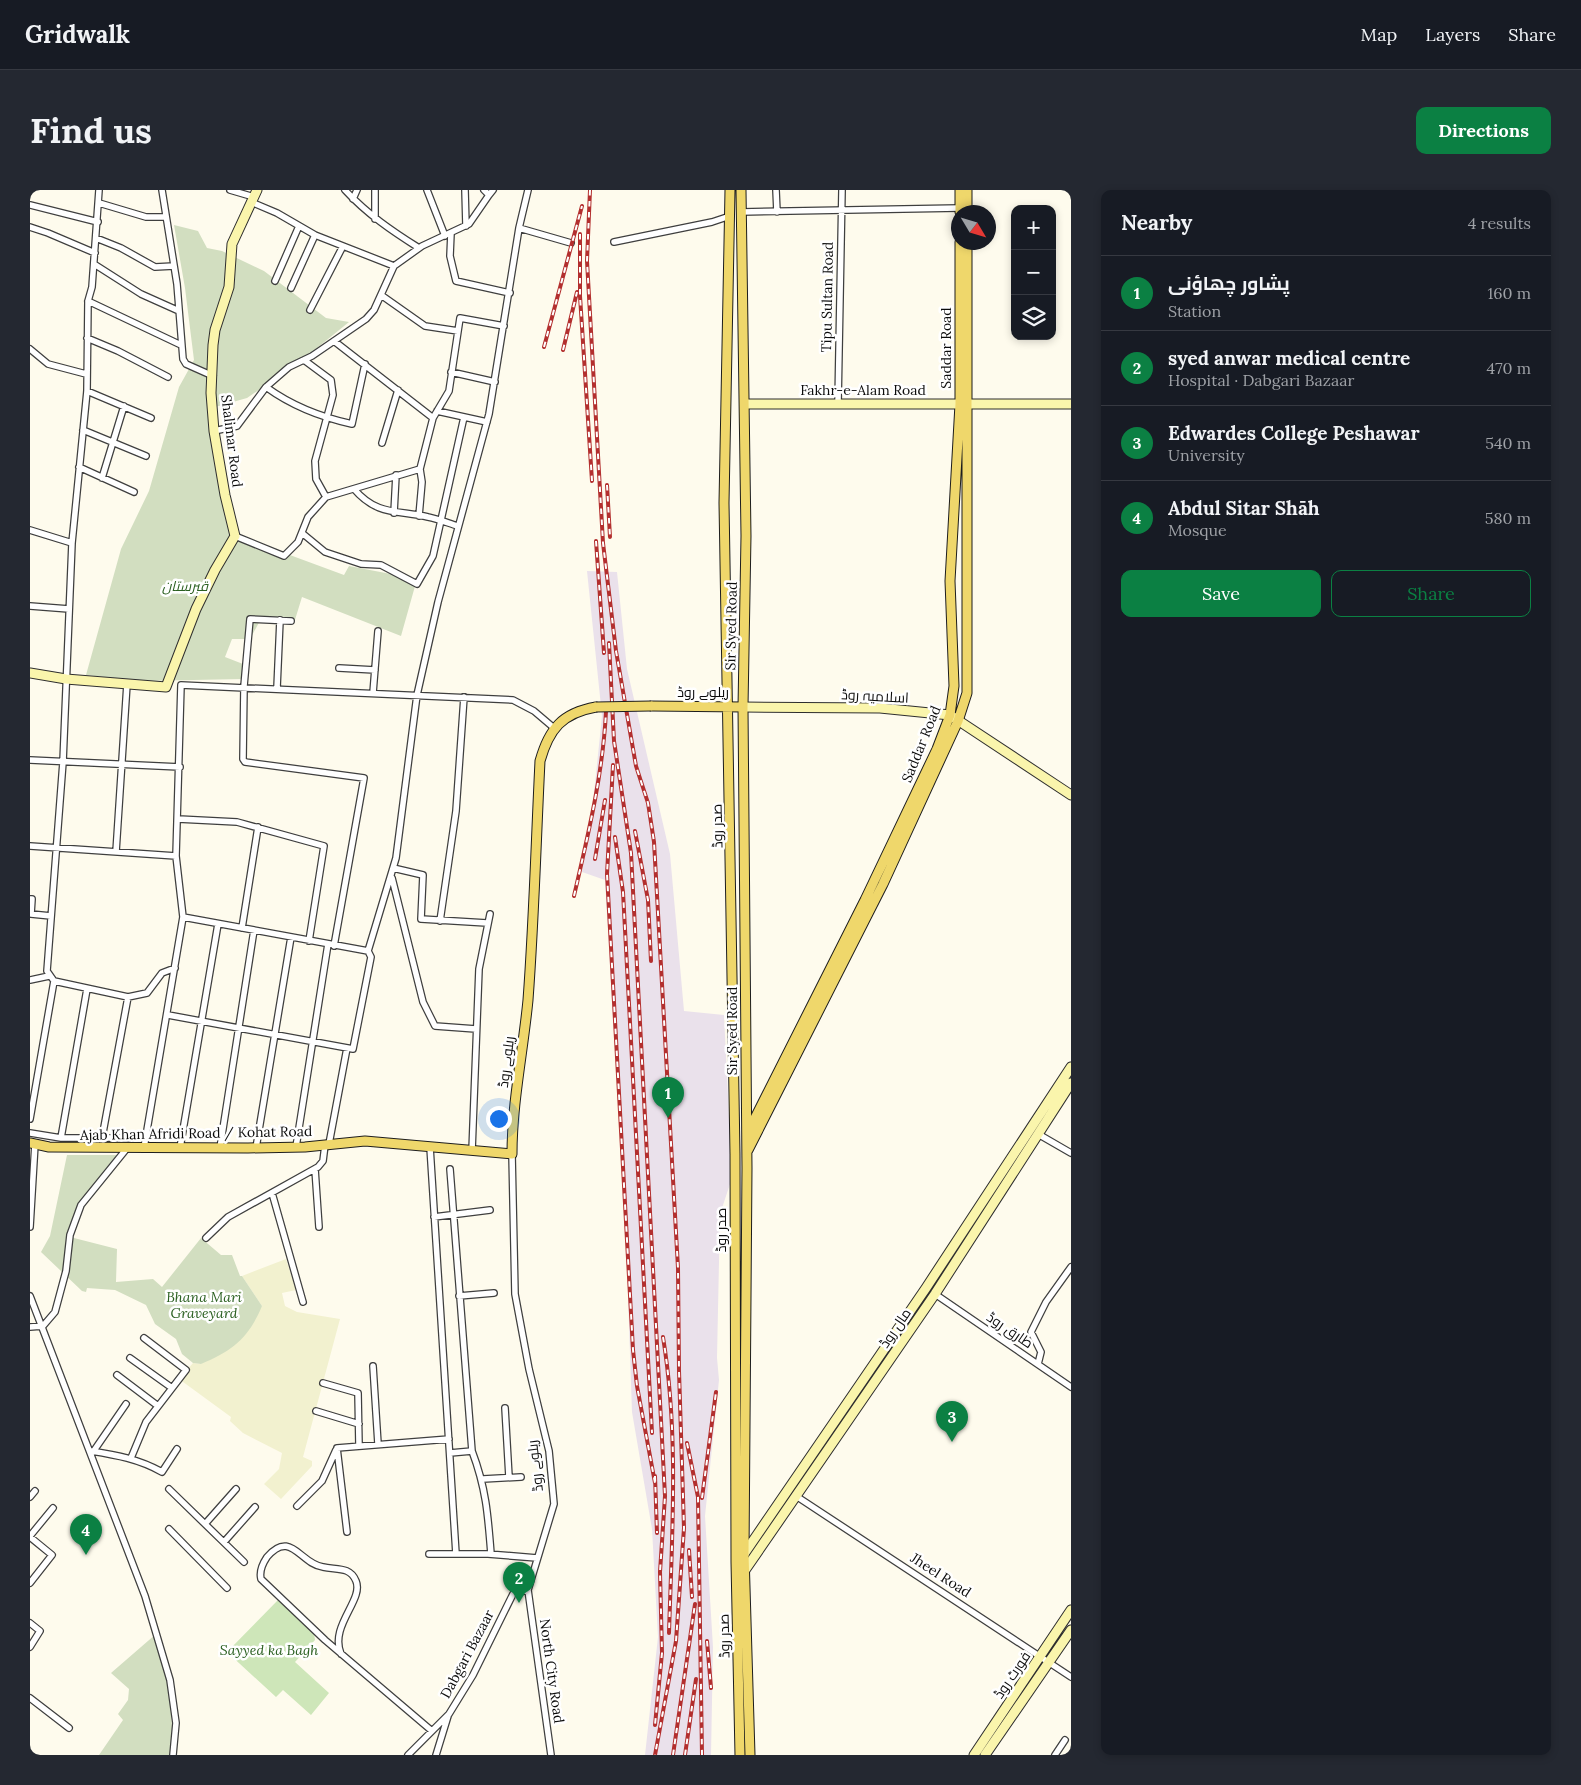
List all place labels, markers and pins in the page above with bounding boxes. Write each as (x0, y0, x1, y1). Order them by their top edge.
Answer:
pin: 1 (652, 1077, 684, 1118)
pin: 3 (936, 1401, 968, 1442)
pin: 4 (70, 1514, 102, 1555)
pin: 2 (503, 1562, 535, 1603)

